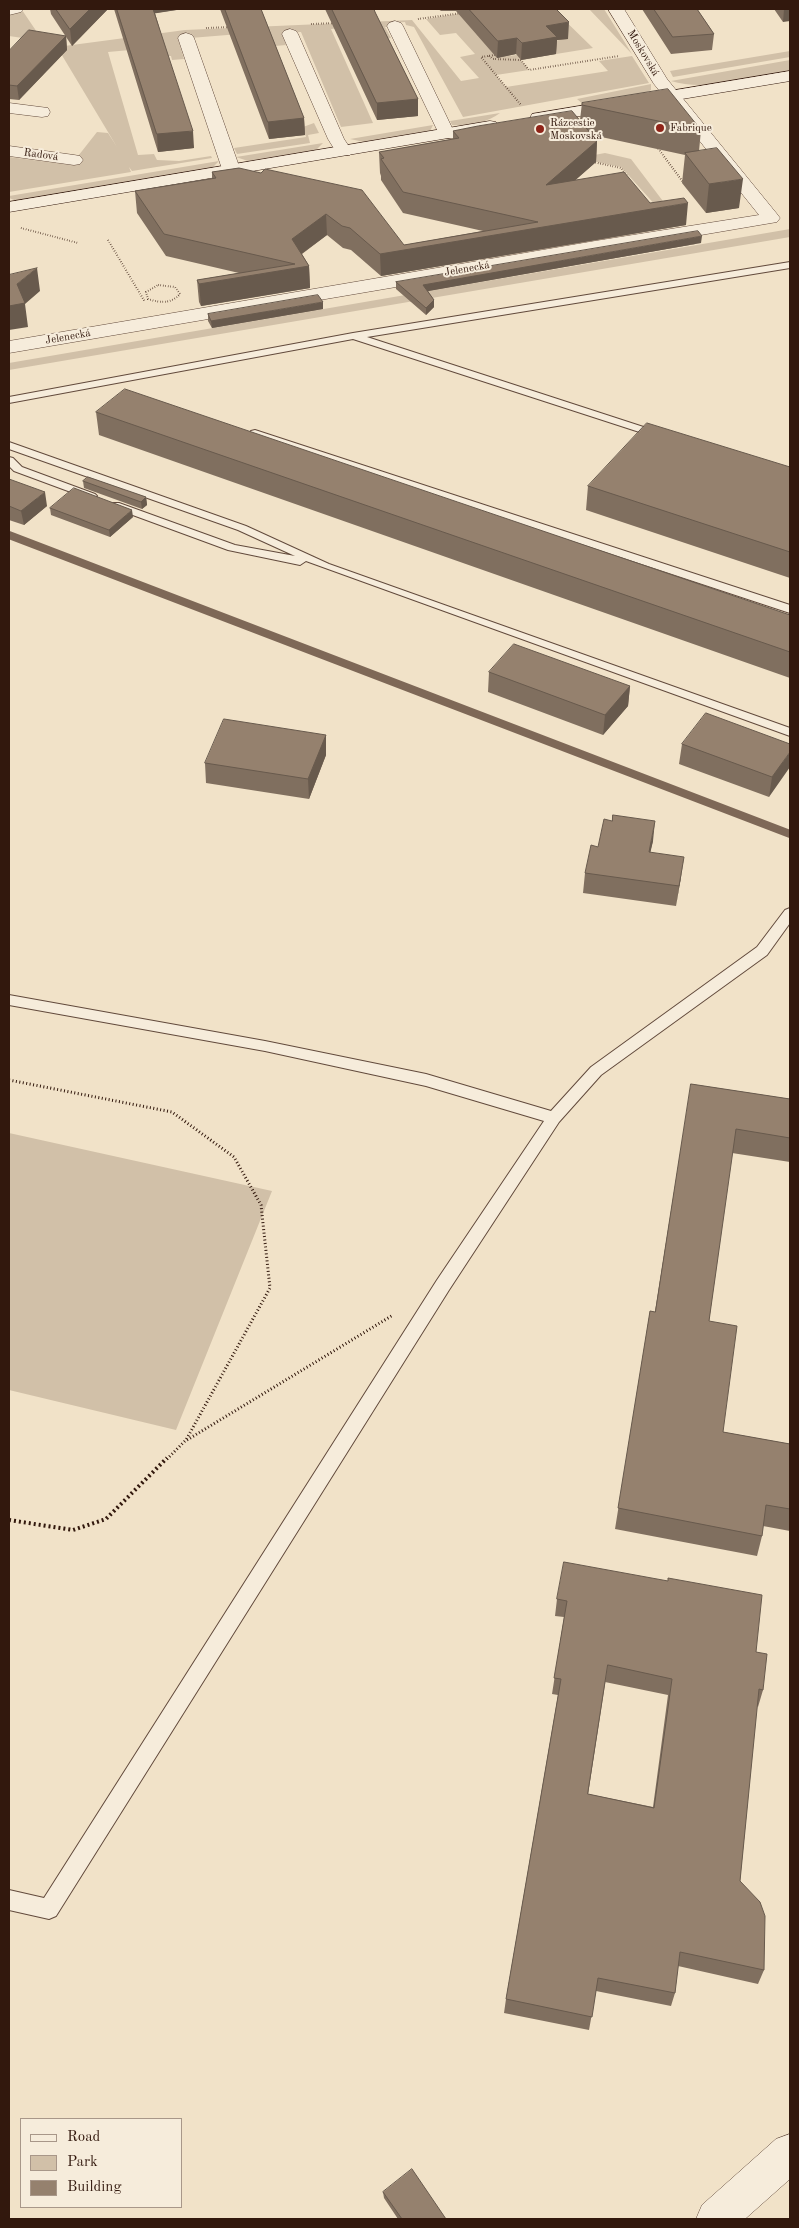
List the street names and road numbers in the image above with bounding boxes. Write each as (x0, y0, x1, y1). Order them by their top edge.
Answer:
street label: Moskovská (624, 27, 662, 79)
street label: Radová (23, 146, 59, 164)
street label: Jelenecká (443, 259, 491, 279)
street label: Jelenecká (44, 327, 92, 347)

